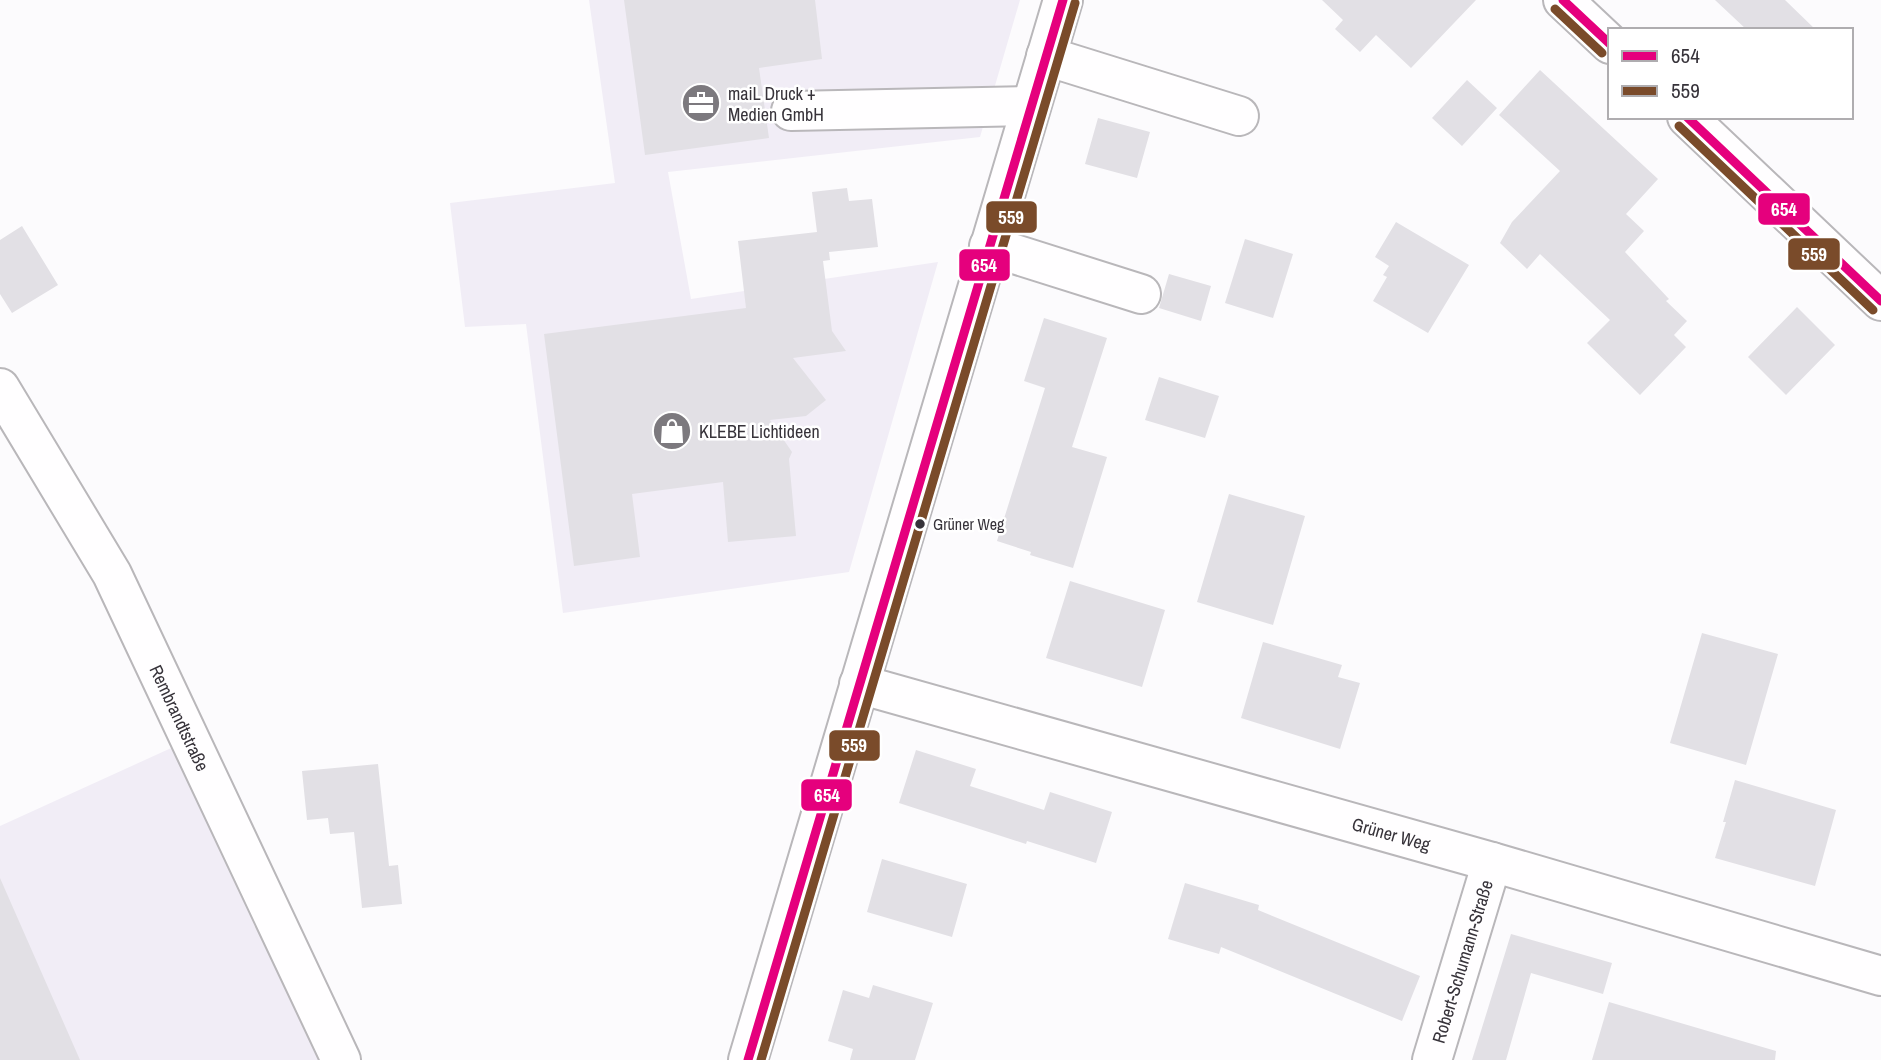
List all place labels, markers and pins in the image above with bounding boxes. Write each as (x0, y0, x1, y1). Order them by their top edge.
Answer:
place label: maiL Druck + Medien GmbH (728, 81, 824, 127)
office icon: maiL Druck + Medien GmbH (680, 82, 722, 124)
shop icon: KLEBE Lichtideen (651, 410, 693, 452)
place label: KLEBE Lichtideen (699, 419, 820, 444)
place label: Grüner Weg (933, 513, 1005, 535)
marker: Grüner Weg (913, 517, 927, 531)

